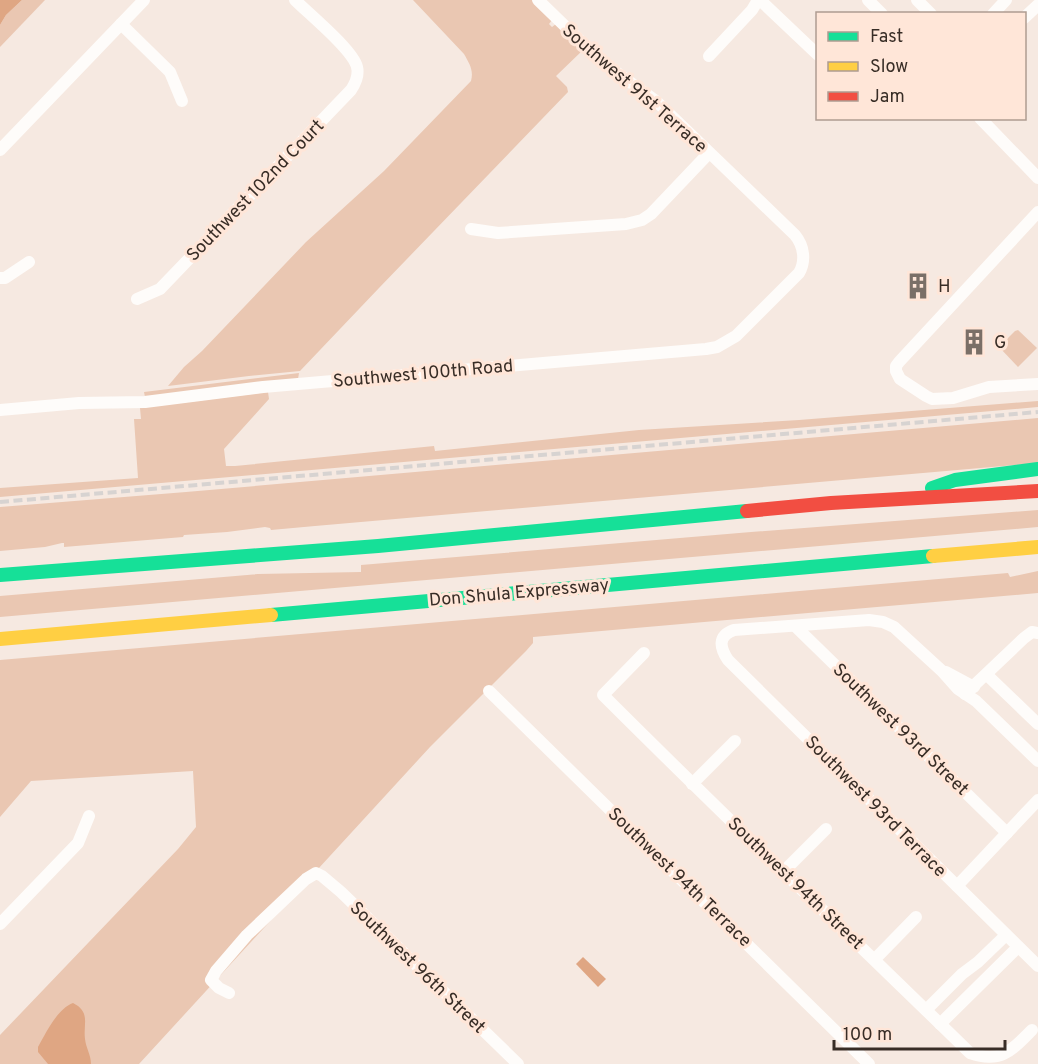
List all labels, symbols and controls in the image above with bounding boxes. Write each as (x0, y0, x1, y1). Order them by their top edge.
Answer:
legend (816, 12, 1026, 120)
street label: Southwest 91st Terrace (557, 20, 711, 159)
text: Fast (870, 26, 903, 49)
text: Slow (870, 56, 908, 79)
text: Jam (870, 86, 905, 109)
street label: Southwest 102nd Court (182, 115, 330, 267)
building icon: H (903, 271, 933, 301)
place label: H (938, 276, 951, 299)
building icon: G (959, 327, 989, 357)
place label: G (994, 332, 1006, 355)
street label: Southwest 100th Road (332, 355, 514, 394)
street label: Don Shula Expressway (428, 574, 610, 613)
street label: Southwest 93rd Street (827, 659, 973, 801)
street label: Southwest 93rd Terrace (799, 731, 951, 883)
street label: Southwest 94th Terrace (602, 803, 756, 953)
street label: Southwest 94th Street (722, 813, 868, 955)
street label: Southwest 96th Street (344, 897, 490, 1039)
scale bar (834, 1013, 1005, 1051)
text: 100 m (843, 1024, 892, 1047)

